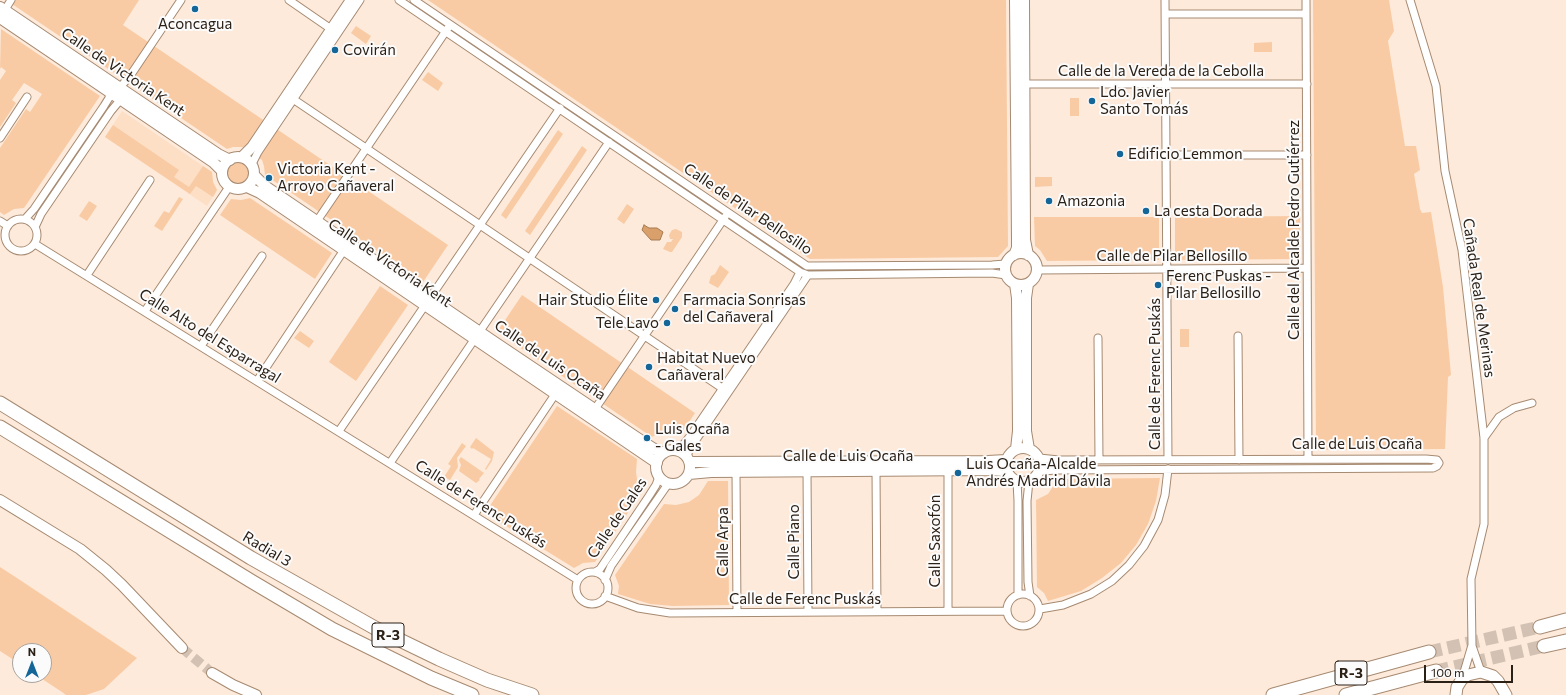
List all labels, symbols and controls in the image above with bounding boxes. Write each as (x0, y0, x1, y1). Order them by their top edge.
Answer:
marker: Aconcagua (190, 4, 200, 14)
place label: Aconcagua (158, 15, 232, 33)
street label: Calle de Victoria Kent (58, 24, 188, 120)
place label: Covirán (343, 41, 396, 59)
marker: Covirán (330, 45, 340, 55)
street label: Calle de la Vereda de la Cebolla (1058, 62, 1264, 80)
place label: Ldo. Javier Santo Tomás (1100, 83, 1188, 118)
marker: Ldo. Javier Santo Tomás (1087, 96, 1097, 106)
street label: Calle del Alcalde Pedro Gutiérrez (1285, 120, 1303, 340)
place label: Edificio Lemmon (1128, 145, 1243, 163)
marker: Edificio Lemmon (1115, 149, 1125, 159)
street label: Calle de Pilar Bellosillo (680, 159, 816, 259)
place label: Victoria Kent - Arroyo Cañaveral (277, 160, 394, 195)
marker: Victoria Kent - Arroyo Cañaveral (264, 173, 274, 183)
place label: Amazonia (1057, 192, 1125, 210)
marker: Amazonia (1044, 196, 1054, 206)
place label: La cesta Dorada (1154, 202, 1262, 220)
marker: La cesta Dorada (1141, 206, 1151, 216)
street label: Calle de Victoria Kent (325, 215, 455, 311)
street label: Cañada Real de Merinas (1459, 217, 1499, 379)
street label: Calle de Pilar Bellosillo (1096, 247, 1248, 265)
place label: Ferenc Puskas - Pilar Bellosillo (1166, 267, 1271, 302)
marker: Ferenc Puskas - Pilar Bellosillo (1153, 280, 1163, 290)
street label: Calle Alto del Esparragal (136, 285, 284, 387)
place label: Hair Studio Élite (538, 291, 648, 309)
place label: Farmacia Sonrisas del Cañaveral (683, 291, 806, 326)
marker: Hair Studio Élite (651, 295, 661, 305)
street label: Calle de Ferenc Puskás (1146, 298, 1164, 450)
marker: Farmacia Sonrisas del Cañaveral (670, 304, 680, 314)
place label: Tele Lavo (595, 314, 659, 332)
street label: Calle de Luis Ocaña (491, 316, 609, 404)
marker: Tele Lavo (662, 318, 672, 328)
place label: Habitat Nuevo Cañaveral (657, 349, 756, 384)
marker: Habitat Nuevo Cañaveral (644, 362, 654, 372)
place label: Luis Ocaña - Gales (655, 420, 729, 455)
marker: Luis Ocaña - Gales (642, 433, 652, 443)
street label: Calle de Luis Ocaña (1292, 435, 1422, 453)
street label: Calle de Luis Ocaña (783, 447, 913, 465)
place label: Luis Ocaña-Alcalde Andrés Madrid Dávila (966, 455, 1111, 490)
street label: Calle de Ferenc Puskás (412, 456, 550, 552)
marker: Luis Ocaña-Alcalde Andrés Madrid Dávila (953, 468, 963, 478)
street label: Calle de Gales (583, 474, 651, 562)
street label: Calle Saxofón (926, 495, 944, 587)
street label: Calle Piano (785, 504, 803, 580)
street label: Calle Arpa (714, 507, 732, 577)
street label: Radial 3 (239, 528, 295, 570)
street label: Calle de Ferenc Puskás (729, 590, 881, 608)
road number: R-3 (372, 623, 404, 647)
north arrow (12, 643, 52, 683)
text: N (28, 645, 36, 658)
scale bar (1426, 657, 1515, 683)
road number: R-3 (1335, 661, 1367, 685)
text: 100 m (1431, 665, 1465, 679)

